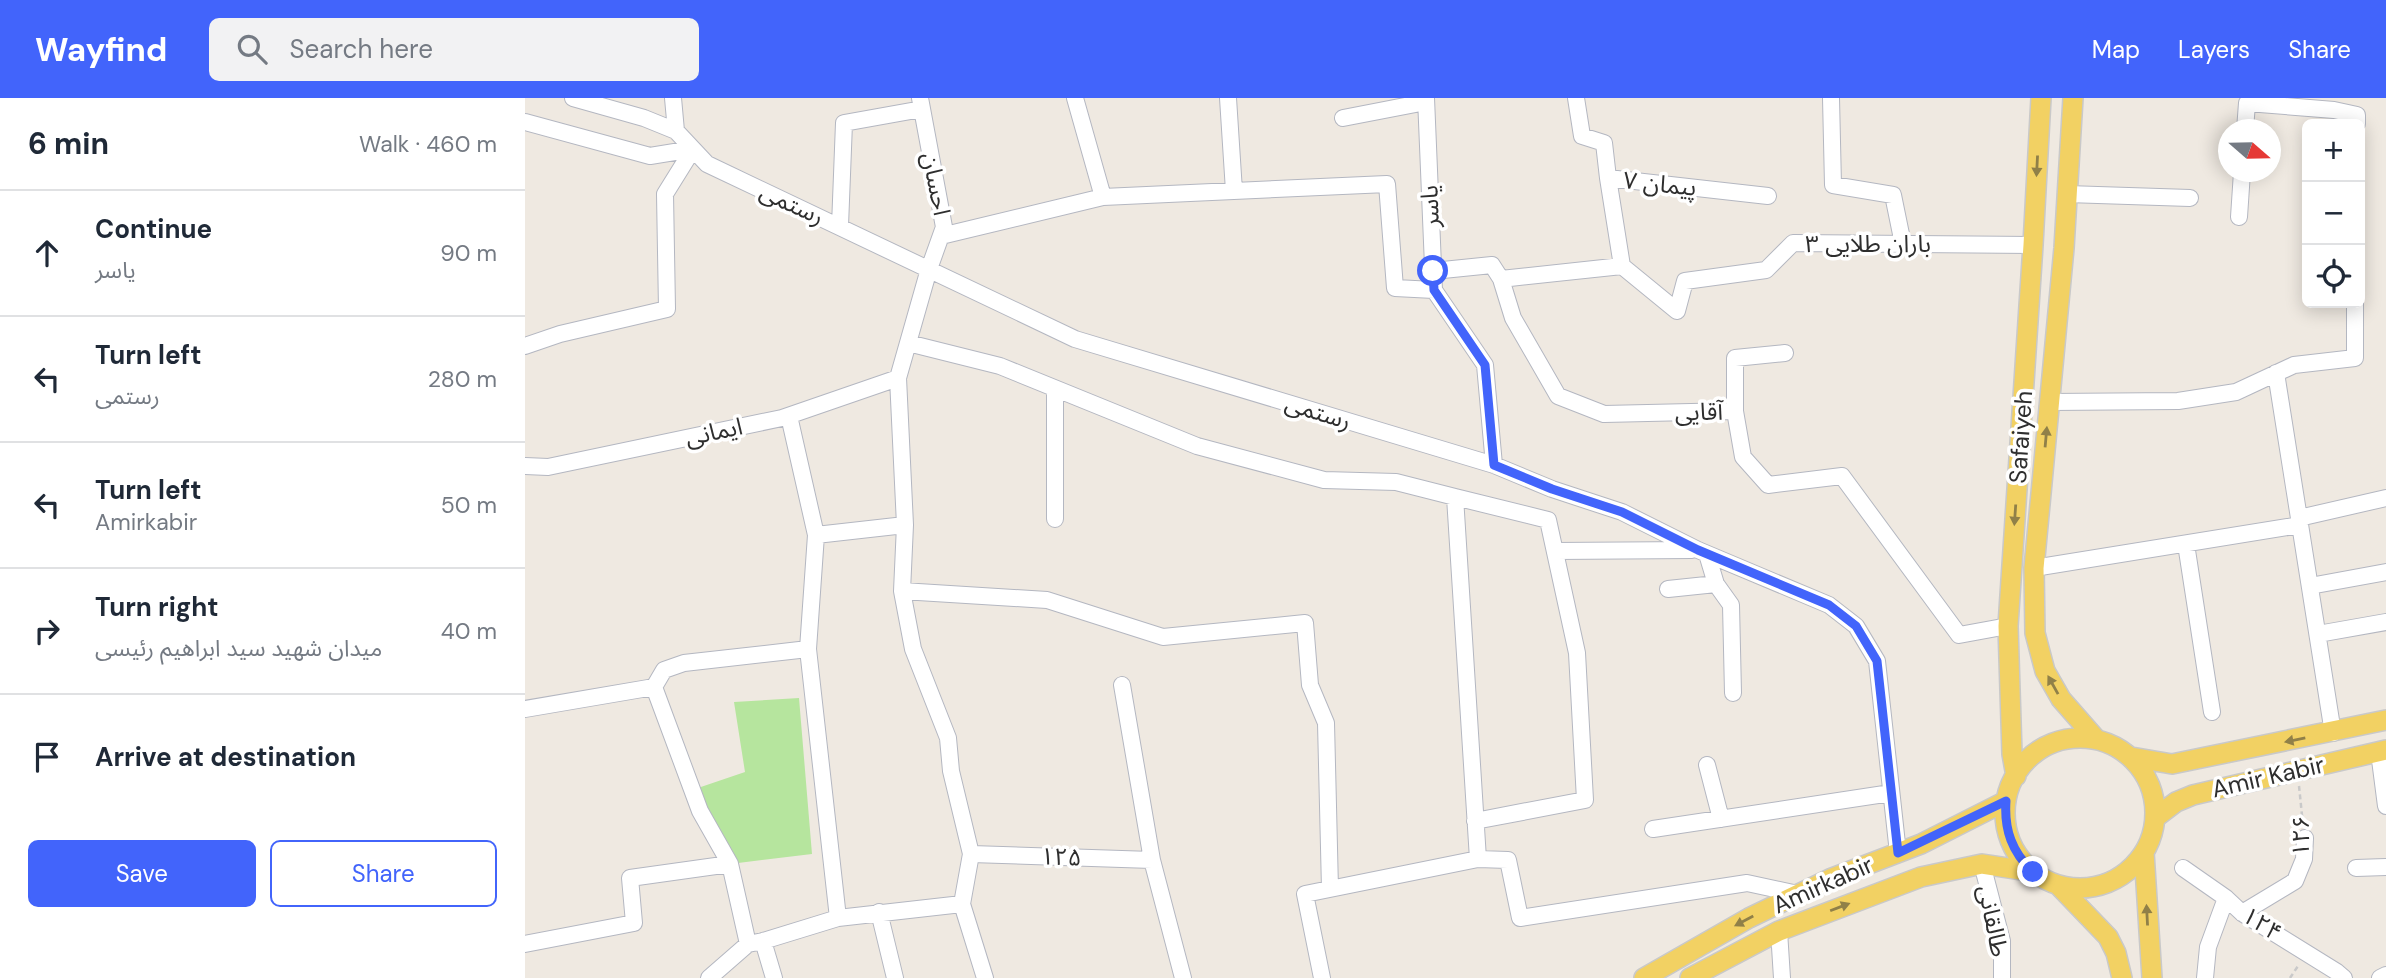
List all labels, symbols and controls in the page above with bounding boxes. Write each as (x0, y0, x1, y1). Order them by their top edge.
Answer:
search box (209, 18, 699, 81)
text: Wayfind (35, 28, 167, 71)
icon: search (233, 30, 271, 68)
text: Search here (289, 32, 433, 66)
text: Map (2092, 34, 2140, 65)
text: Layers (2178, 34, 2250, 65)
text: Share (2288, 34, 2351, 65)
north arrow (2218, 119, 2281, 182)
map controls (2302, 119, 2365, 308)
button: + (2302, 119, 2365, 182)
text: 6 min (28, 124, 109, 163)
text: Walk · 460 m (359, 129, 497, 159)
street label: احسان (915, 150, 958, 218)
one-way arrow (2032, 155, 2043, 177)
street label: پیمان ۷ (1622, 164, 1698, 203)
street label: رستمی (755, 175, 829, 232)
button: − (2302, 182, 2365, 245)
street label: یاسر (1413, 184, 1446, 229)
text: Continue (95, 212, 212, 246)
street label: باران طلایی ۳ (1805, 228, 1931, 259)
icon: ahead (28, 234, 66, 272)
text: 90 m (440, 238, 497, 268)
button: locate (2302, 245, 2365, 308)
text: یاسر (95, 255, 136, 285)
route start (1417, 255, 1448, 286)
text: Turn left (95, 338, 202, 372)
icon: left (28, 360, 66, 398)
text: 280 m (428, 364, 497, 394)
text: رستمی (95, 381, 160, 411)
street label: رستمی (1281, 387, 1355, 436)
street label: Safaiyeh (2002, 389, 2039, 484)
street label: آقایی (1675, 396, 1724, 427)
street label: ایمانی (682, 410, 745, 453)
one-way arrow (2041, 426, 2052, 448)
text: Turn left (95, 473, 202, 507)
icon: left (28, 486, 66, 524)
text: 50 m (441, 490, 497, 520)
one-way arrow (2010, 505, 2021, 527)
text: Amirkabir (95, 507, 197, 537)
text: Turn right (95, 590, 219, 624)
icon: right (28, 612, 66, 650)
text: 40 m (441, 616, 497, 646)
text: میدان شهید سید ابراهیم رئیسی (95, 633, 382, 663)
one-way arrow (2047, 676, 2059, 695)
one-way arrow (2284, 735, 2306, 746)
icon: arrive (28, 738, 66, 776)
text: Arrive at destination (95, 740, 356, 774)
street label: Amir Kabir (2209, 749, 2327, 805)
street label: ۱۲۶ (2285, 815, 2316, 857)
button: Save (28, 840, 256, 907)
button: Share (270, 840, 497, 907)
street label: ۱۲۵ (1040, 840, 1082, 873)
street label: Amirkabir (1768, 849, 1878, 920)
route end (2017, 856, 2048, 887)
street label: طالقانی (1971, 882, 2016, 959)
street label: ۱۲۴ (2237, 899, 2288, 948)
one-way arrow (1829, 901, 1850, 912)
one-way arrow (2142, 904, 2153, 926)
one-way arrow (1734, 915, 1753, 927)

